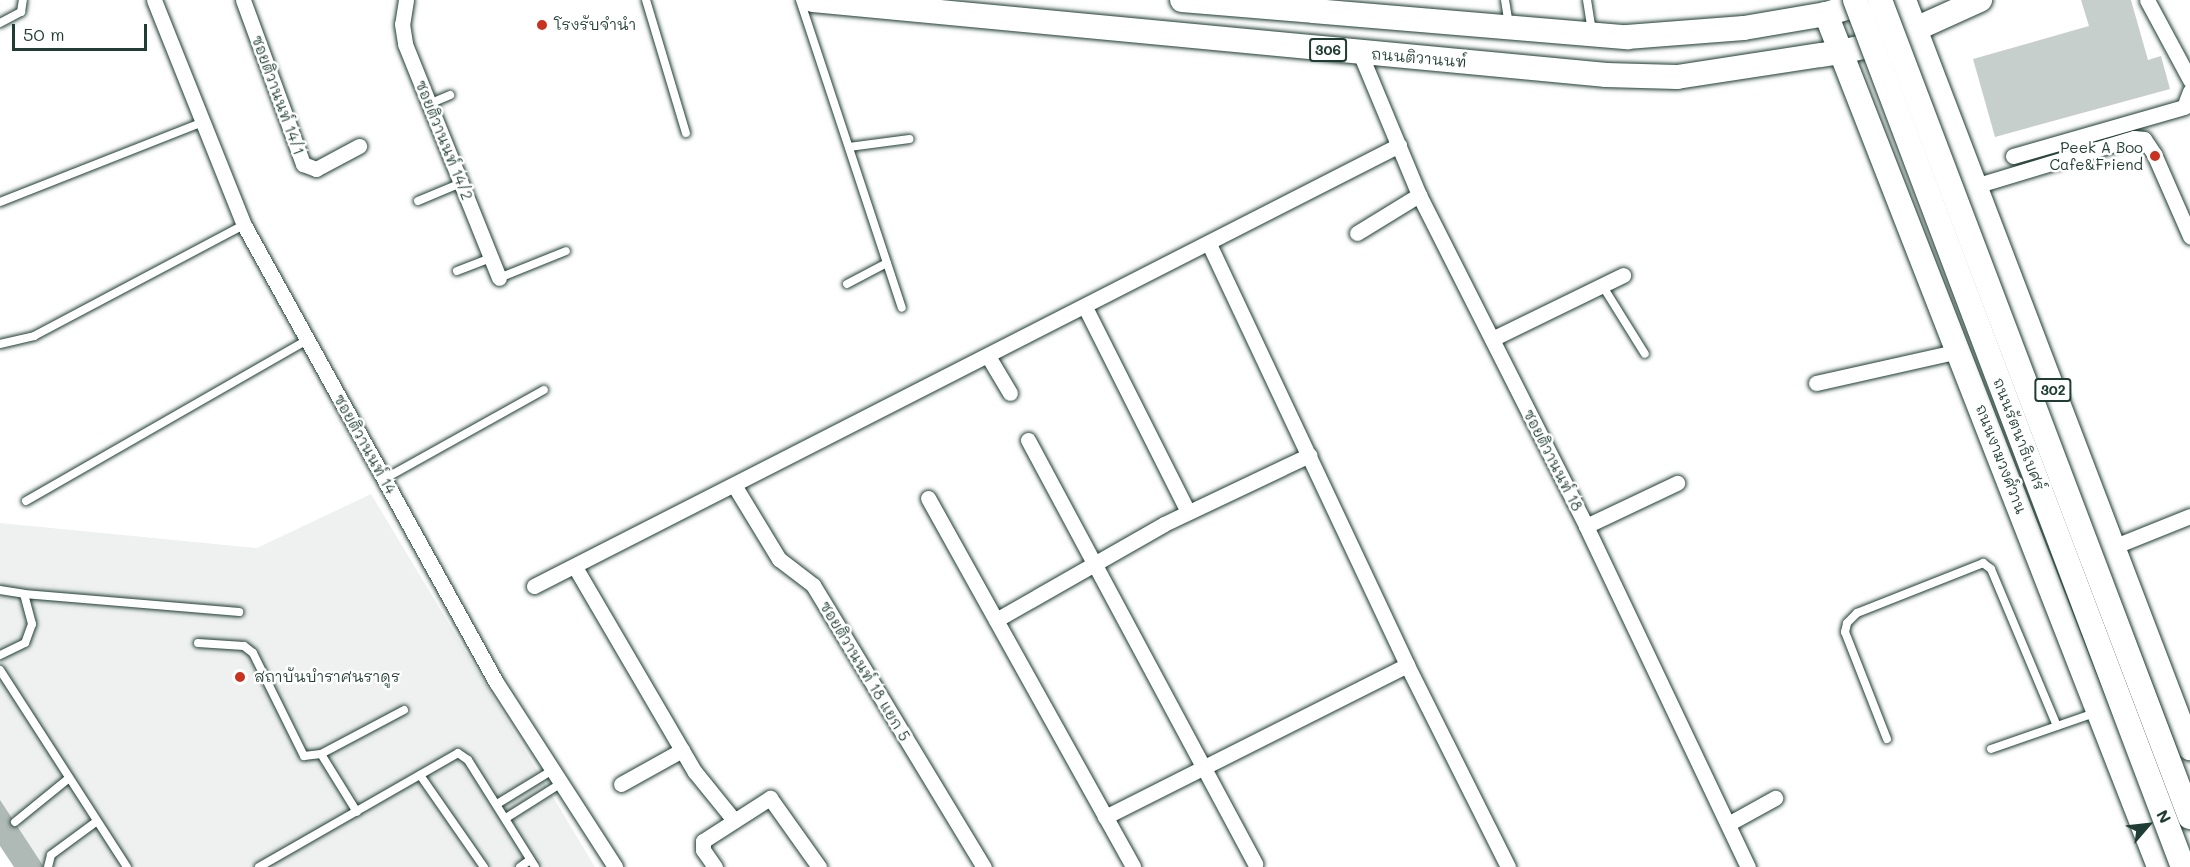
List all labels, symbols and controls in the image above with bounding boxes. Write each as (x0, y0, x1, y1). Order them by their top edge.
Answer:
scale bar (15, 12, 150, 50)
place label: โรงรับจำนำ (554, 16, 636, 34)
marker: โรงรับจำนำ (535, 18, 549, 32)
text: 50 m (23, 22, 65, 46)
street label: ซอยติวานนท์ 14/1 (248, 33, 308, 157)
road number: 306 (1308, 39, 1348, 61)
street label: ถนนติวานนท์ (1371, 45, 1467, 71)
street label: ซอยติวานนท์ 14/2 (412, 77, 476, 203)
place label: Peek A Boo Cafe&Friend (2049, 138, 2143, 173)
marker: Peek A Boo Cafe&Friend (2148, 149, 2162, 163)
street label: ถนนรัตนาธิเบศร์ (1989, 375, 2049, 493)
road number: 302 (2034, 379, 2072, 401)
street label: ซอยติวานนท์ 14 (330, 391, 400, 497)
street label: ถนนงามวงศ์วาน (1972, 402, 2030, 516)
street label: ซอยติวานนท์ 18 (1520, 406, 1586, 514)
street label: ซอยติวานนท์ 18 แยก 5 (816, 598, 914, 744)
marker: สถาบันบำราศนราดูร (231, 668, 249, 686)
place label: สถาบันบำราศนราดูร (254, 668, 400, 686)
north arrow (2118, 795, 2178, 855)
text: N (2152, 806, 2176, 827)

